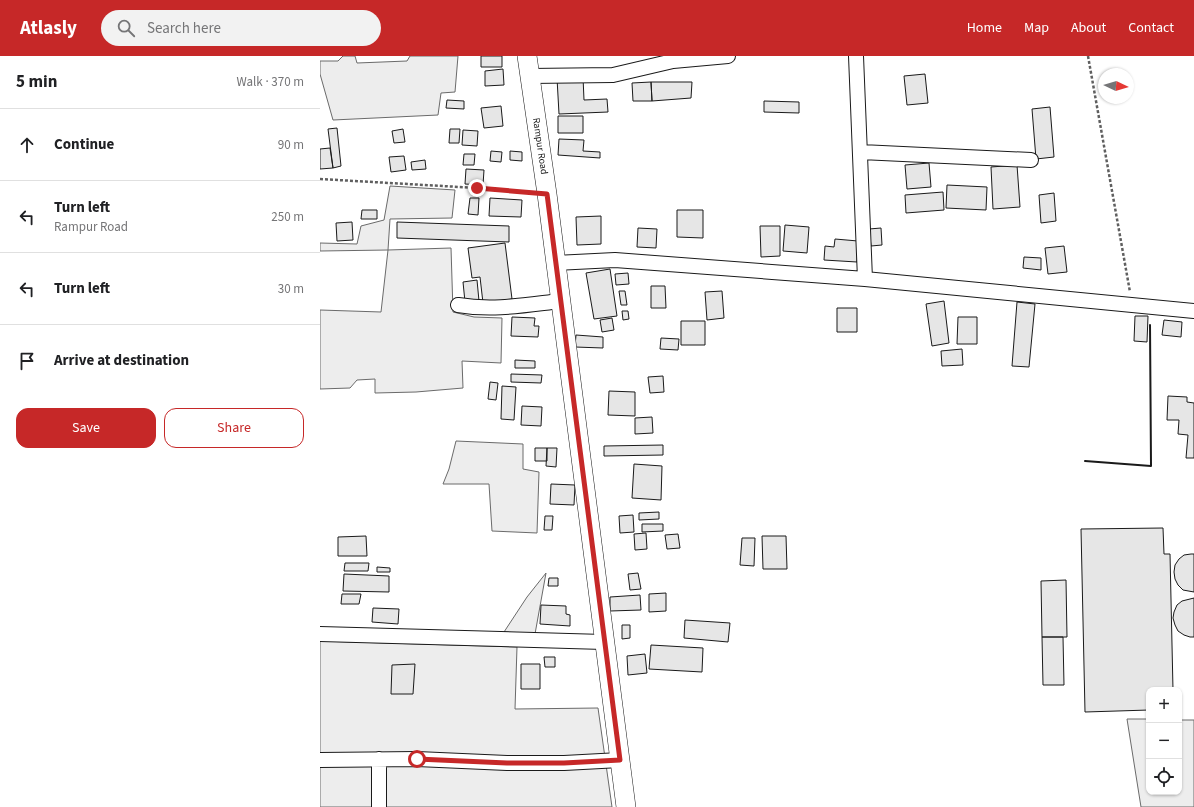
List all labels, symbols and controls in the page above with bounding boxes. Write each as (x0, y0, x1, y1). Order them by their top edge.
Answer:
search box (101, 10, 381, 46)
text: Atlasly (20, 15, 77, 42)
icon: search (115, 17, 137, 39)
text: Search here (147, 18, 221, 39)
text: Home (967, 18, 1002, 38)
text: Map (1024, 18, 1049, 38)
text: About (1071, 18, 1106, 38)
text: Contact (1128, 18, 1174, 38)
north arrow (1098, 68, 1134, 104)
text: 5 min (16, 70, 57, 94)
text: Walk · 370 m (236, 73, 304, 91)
street label: Rampur Road (529, 117, 551, 175)
icon: ahead (16, 134, 38, 156)
text: Continue (54, 134, 114, 155)
text: 90 m (278, 136, 304, 154)
route end (468, 179, 486, 197)
text: Turn left (54, 197, 110, 218)
icon: left (16, 206, 38, 228)
text: 250 m (271, 208, 304, 226)
text: Rampur Road (54, 218, 128, 236)
icon: left (16, 278, 38, 300)
text: Turn left (54, 278, 110, 299)
text: 30 m (278, 280, 304, 298)
icon: arrive (16, 350, 38, 372)
text: Arrive at destination (54, 350, 189, 371)
button: Save (16, 408, 156, 448)
button: Share (164, 408, 304, 448)
map controls (1146, 687, 1182, 795)
button: + (1146, 687, 1182, 723)
button: − (1146, 723, 1182, 759)
route start (408, 750, 426, 768)
button: locate (1146, 759, 1182, 795)

